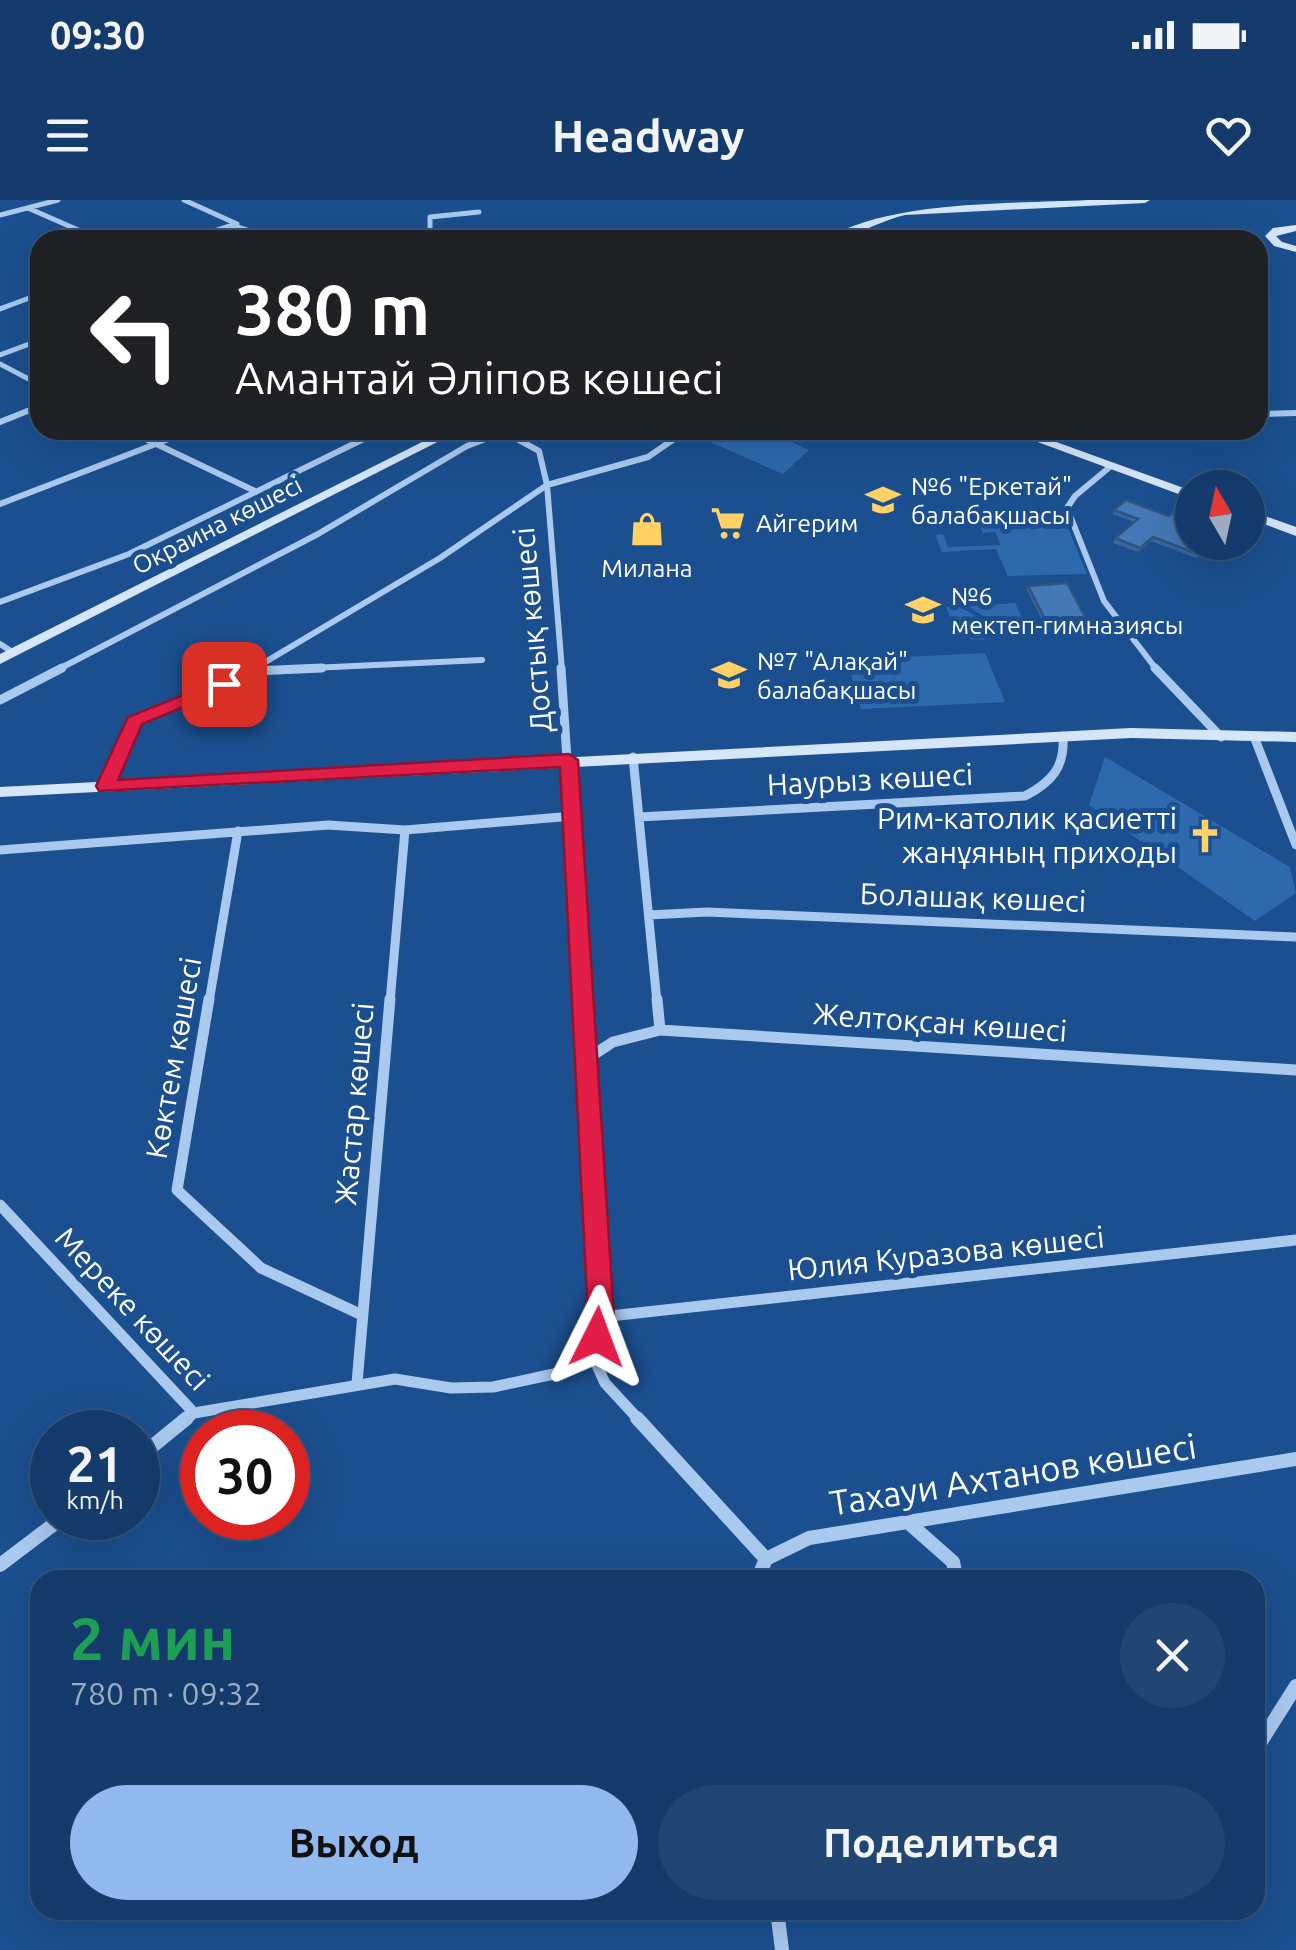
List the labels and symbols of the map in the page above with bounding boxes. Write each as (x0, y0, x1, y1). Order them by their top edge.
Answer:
street label: Окраина көшесі (128, 470, 306, 580)
north arrow (1175, 470, 1265, 560)
place label: №6 "Еркетай" балабақшасы (911, 472, 1072, 529)
school or university icon: №6 "Еркетай" балабақшасы (864, 481, 902, 519)
supermarket icon: Айгерим (709, 504, 747, 542)
place label: Айгерим (756, 509, 859, 537)
shop icon: Милана (628, 510, 666, 548)
street label: Достық көшесі (506, 526, 558, 734)
place label: Милана (601, 554, 693, 582)
place label: №6 мектеп-гимназиясы (951, 582, 1183, 639)
school or university icon: №6 мектеп-гимназиясы (904, 591, 942, 629)
pin (182, 642, 267, 727)
place label: №7 "Алақай" балабақшасы (757, 647, 916, 704)
school or university icon: №7 "Алақай" балабақшасы (710, 656, 748, 694)
street label: Наурыз көшесі (766, 757, 974, 801)
place label: Рим-католик қасиетті жанұяның приходы (877, 801, 1177, 869)
church icon: Рим-католик қасиетті жанұяның приходы (1186, 817, 1224, 855)
street label: Болашақ көшесі (859, 876, 1087, 918)
street label: Көктем көшесі (139, 954, 207, 1161)
street label: Желтоқсан көшесі (812, 996, 1068, 1048)
street label: Жастар көшесі (328, 1001, 380, 1207)
street label: Юлия Куразова көшесі (786, 1219, 1106, 1287)
street label: Мереке көшесі (49, 1220, 217, 1397)
position arrow (545, 1285, 649, 1389)
speed limit sign: 30 (180, 1410, 310, 1540)
street label: Тахауи Ахтанов көшесі (827, 1425, 1199, 1523)

